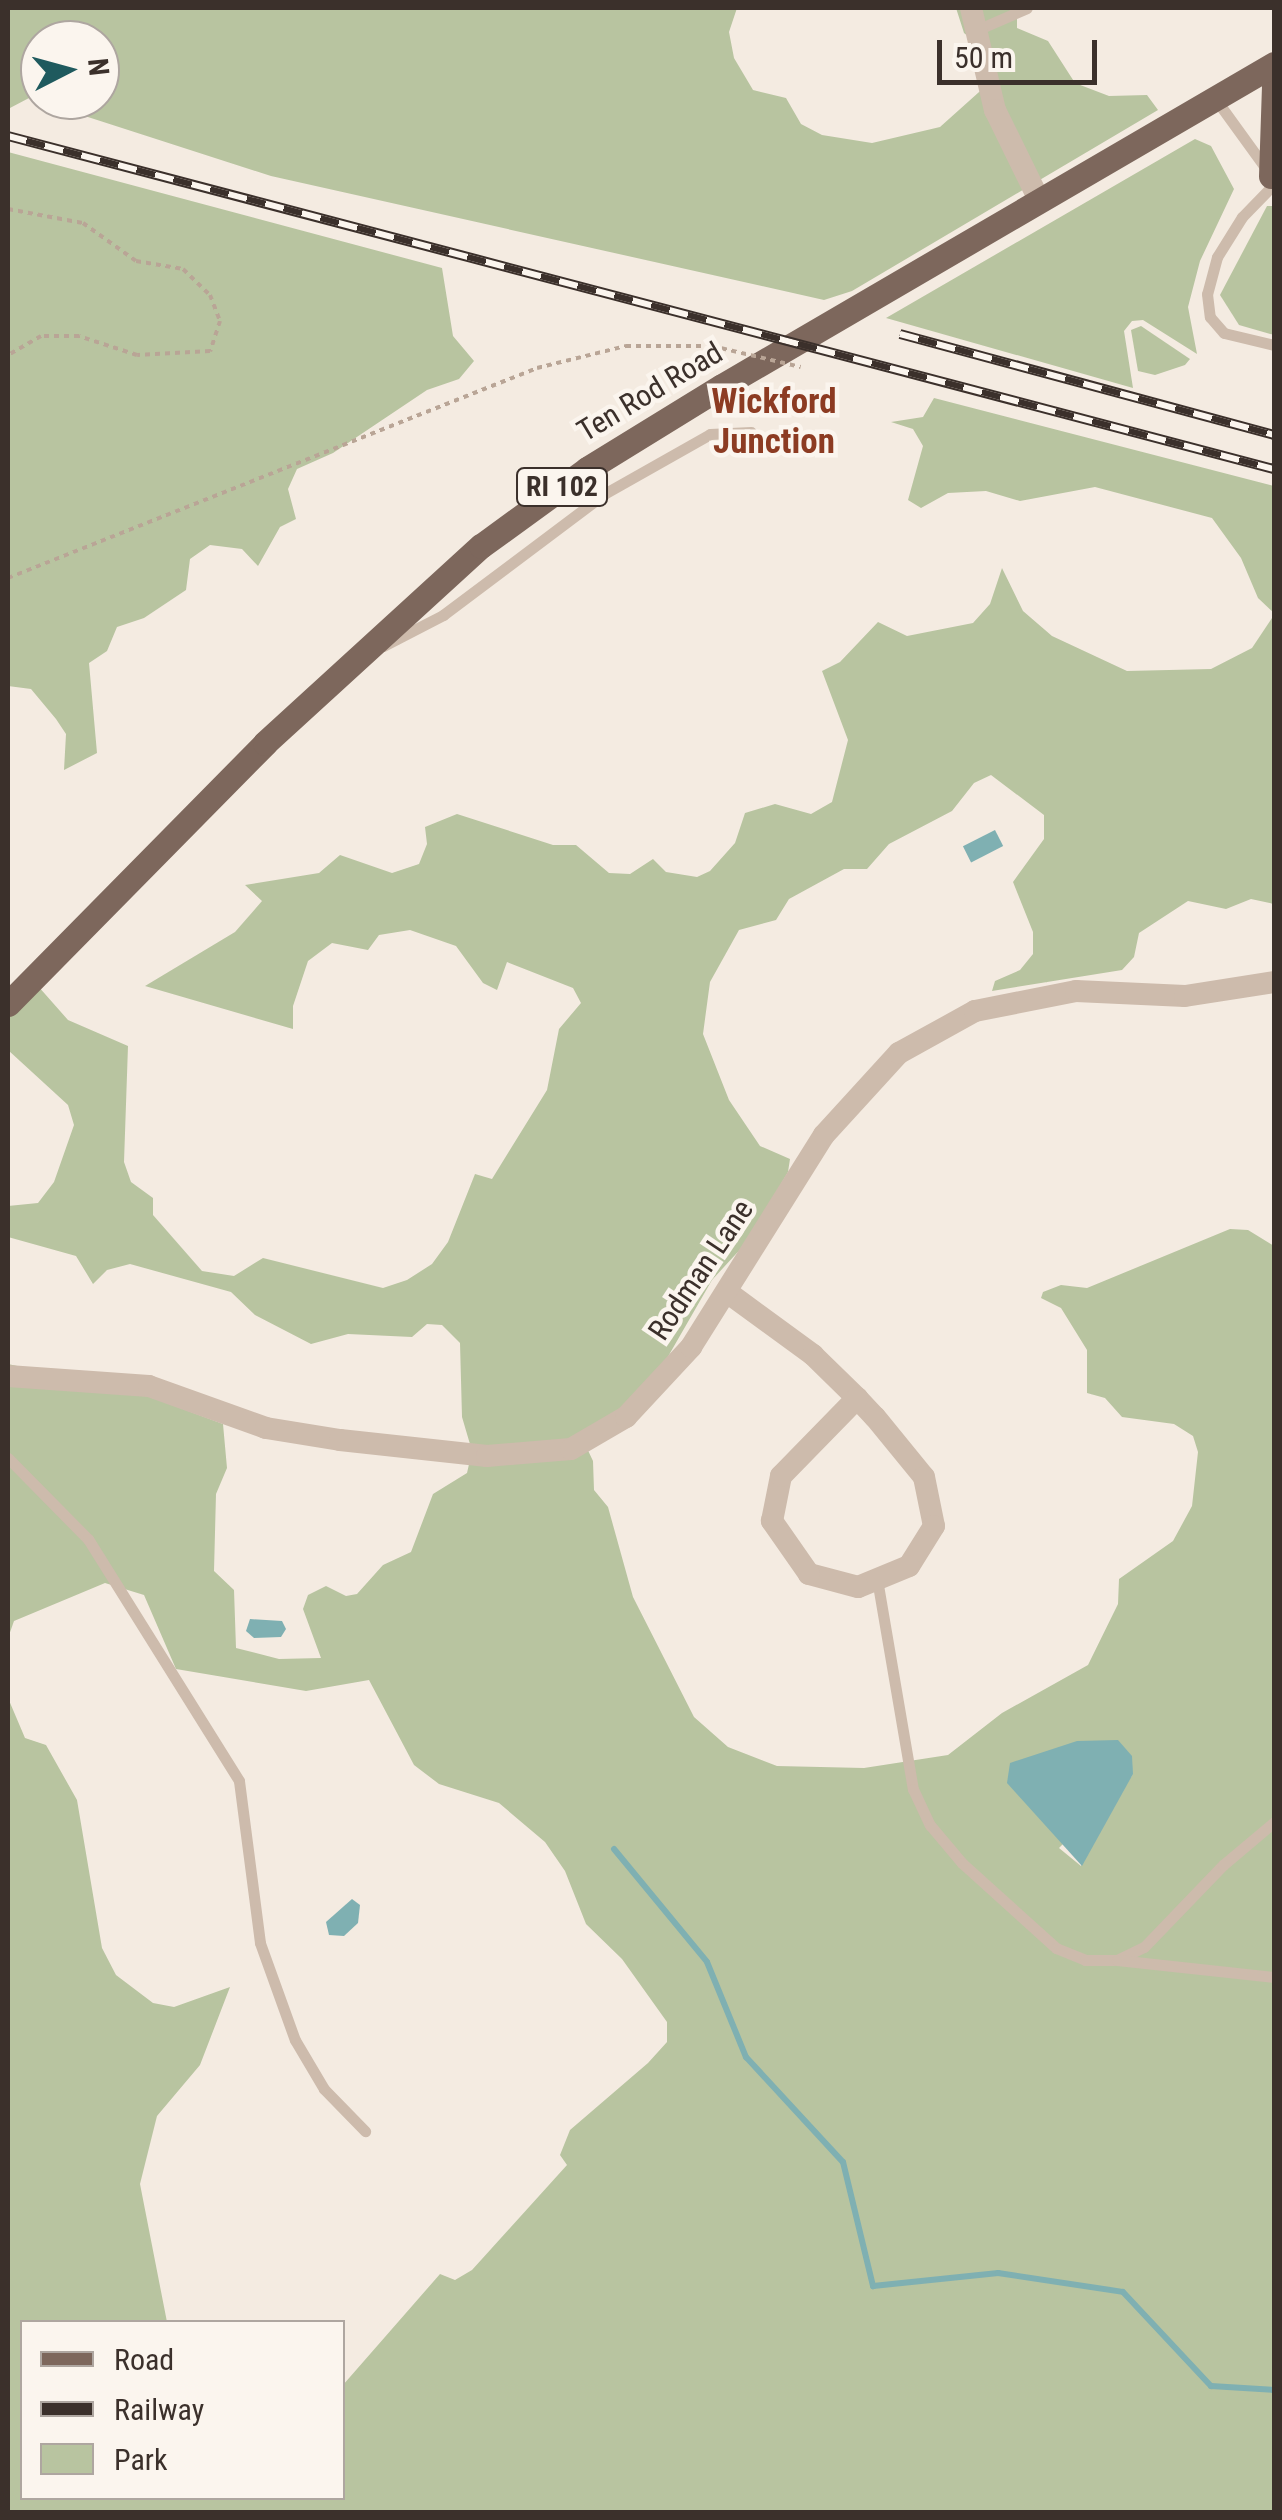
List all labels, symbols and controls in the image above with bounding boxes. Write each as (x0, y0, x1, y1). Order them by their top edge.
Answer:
north arrow (20, 20, 120, 120)
scale bar (942, 20, 1102, 82)
text: 50 m (954, 40, 1013, 75)
text: N (81, 57, 116, 77)
street label: Ten Rod Road (571, 335, 729, 449)
district label: Wickford Junction (711, 381, 837, 463)
road number: RI 102 (514, 464, 610, 510)
street label: Rodman Lane (641, 1193, 761, 1347)
legend (20, 2320, 345, 2500)
text: Road (114, 2342, 174, 2377)
text: Railway (114, 2392, 204, 2427)
text: Park (114, 2442, 168, 2477)

